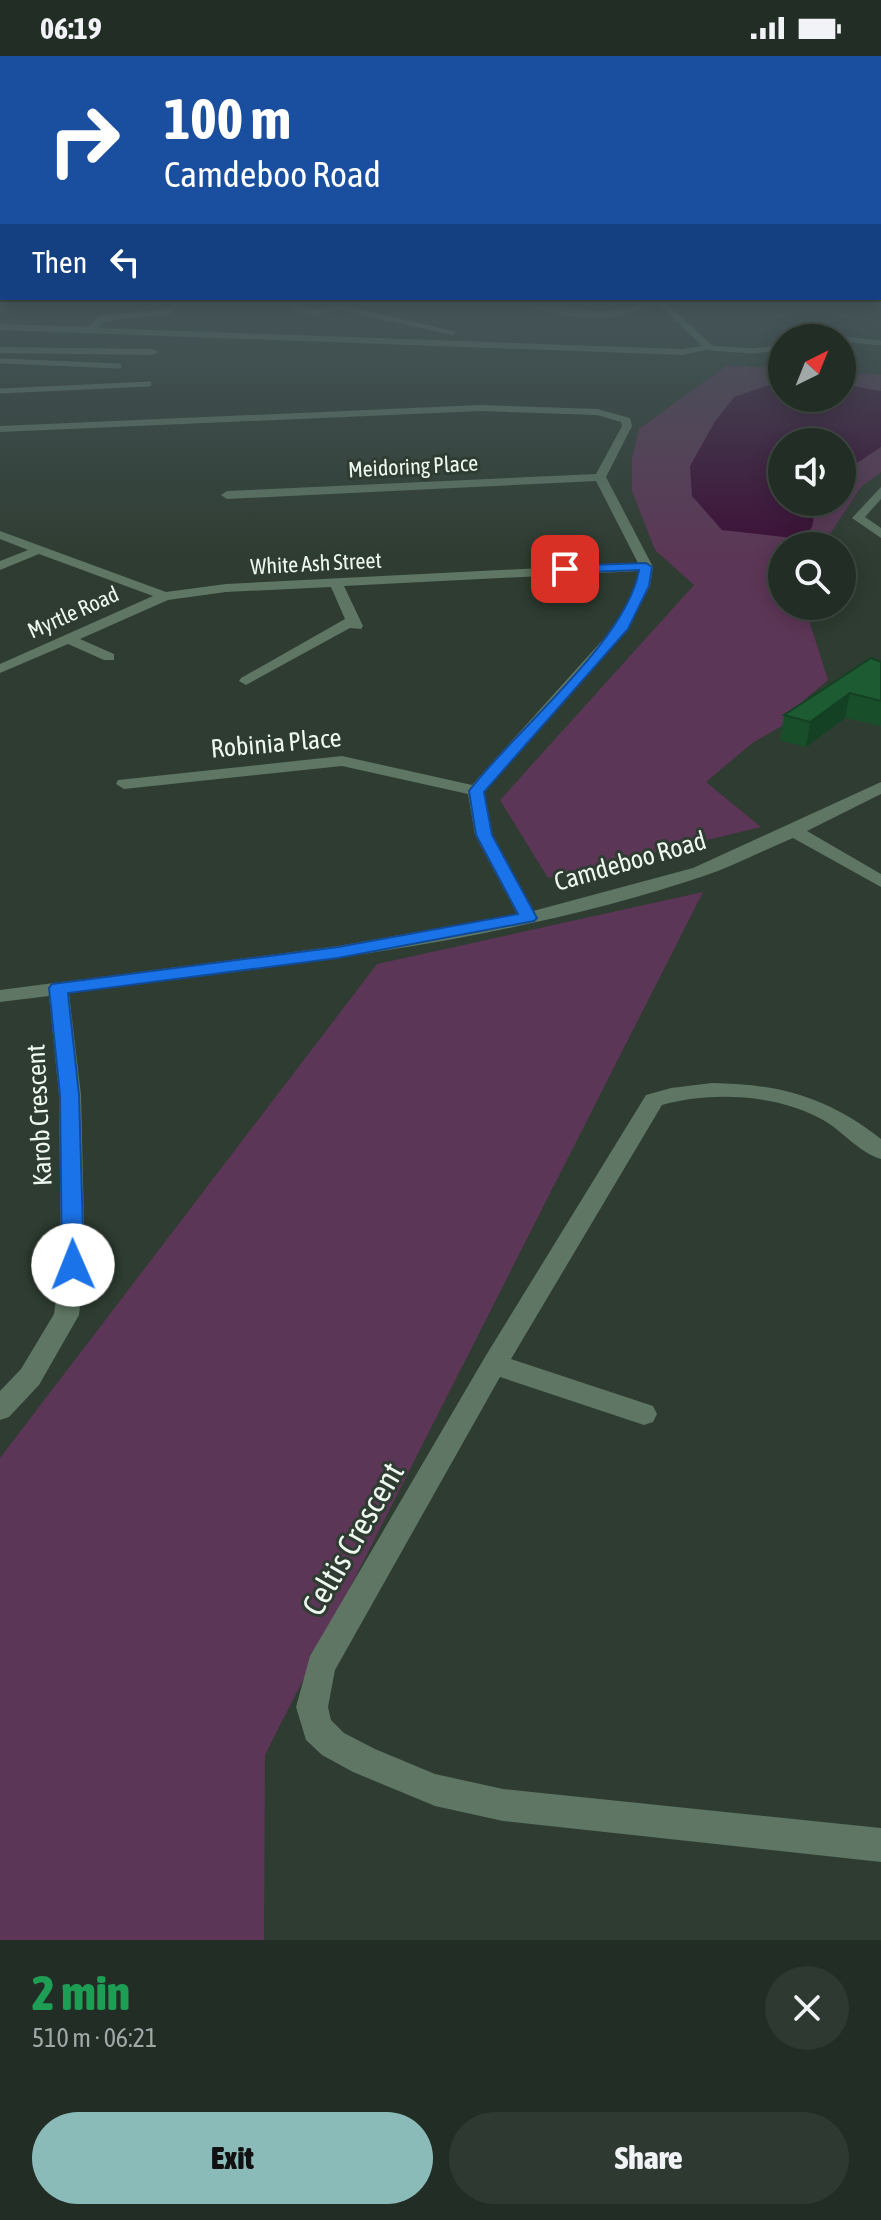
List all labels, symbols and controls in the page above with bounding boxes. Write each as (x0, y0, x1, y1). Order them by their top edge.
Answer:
text: 06:19 (40, 11, 102, 45)
text: 100 m (164, 87, 291, 151)
icon: right (32, 88, 136, 192)
text: Camdeboo Road (164, 153, 381, 195)
icon: left (103, 240, 147, 284)
text: Then (32, 245, 87, 279)
north arrow (768, 324, 856, 412)
map controls (768, 324, 856, 620)
button: sound (768, 428, 856, 516)
street label: Meidoring Place (347, 450, 479, 482)
button: search (768, 532, 856, 620)
pin (531, 535, 599, 603)
street label: White Ash Street (250, 547, 382, 579)
icon: arrive (543, 547, 587, 591)
street label: Myrtle Road (23, 580, 123, 644)
street label: Robinia Place (209, 722, 343, 764)
street label: Camdeboo Road (551, 825, 709, 897)
street label: Karob Crescent (20, 1043, 58, 1187)
position arrow (31, 1223, 115, 1307)
street label: Celtis Crescent (294, 1456, 411, 1622)
text: 2 min (32, 1965, 130, 2020)
button: close (765, 1966, 849, 2050)
text: 510 m · 06:21 (32, 2023, 157, 2053)
button: Exit (32, 2112, 433, 2204)
button: Share (449, 2112, 849, 2204)

